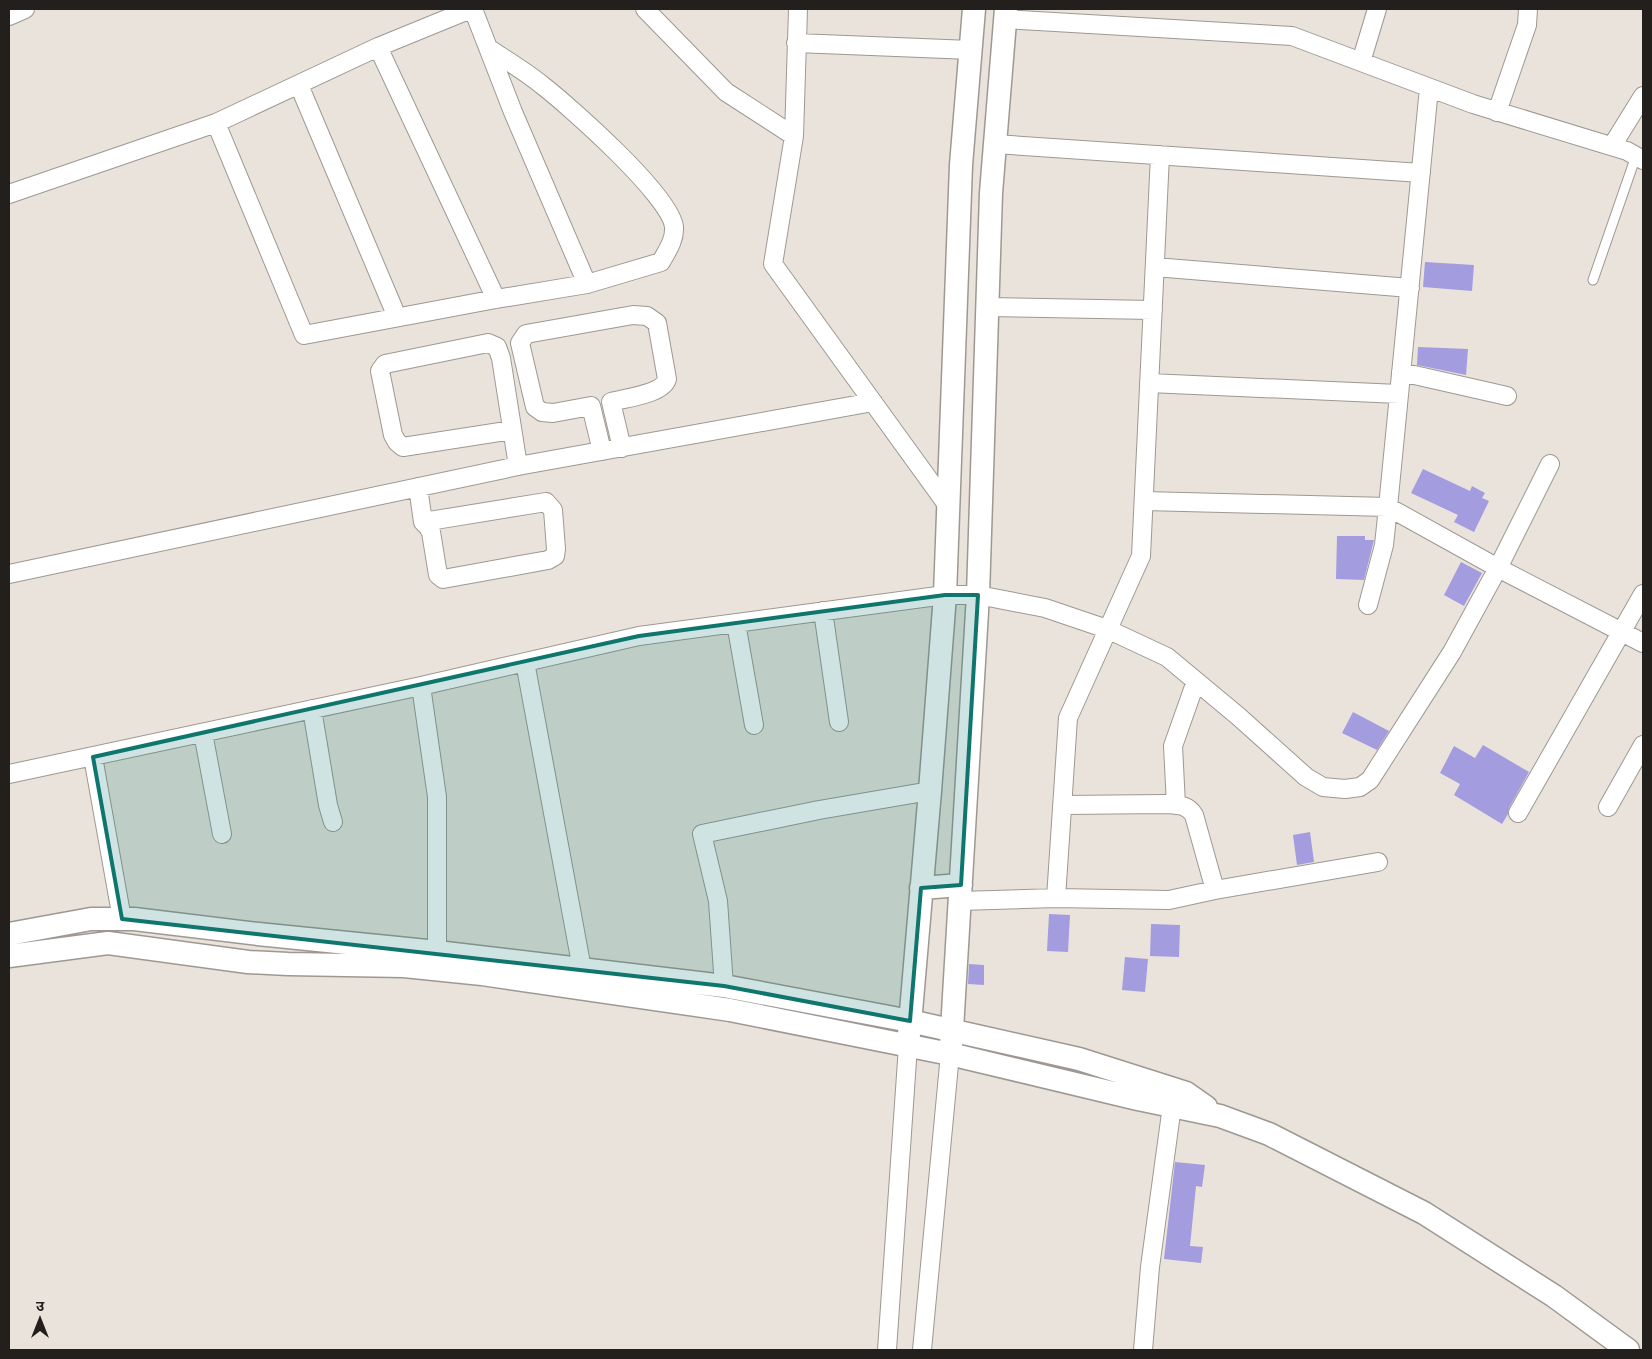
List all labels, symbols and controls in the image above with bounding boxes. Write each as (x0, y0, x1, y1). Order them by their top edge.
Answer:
north arrow (15, 1294, 65, 1344)
text: उ (36, 1298, 45, 1315)

